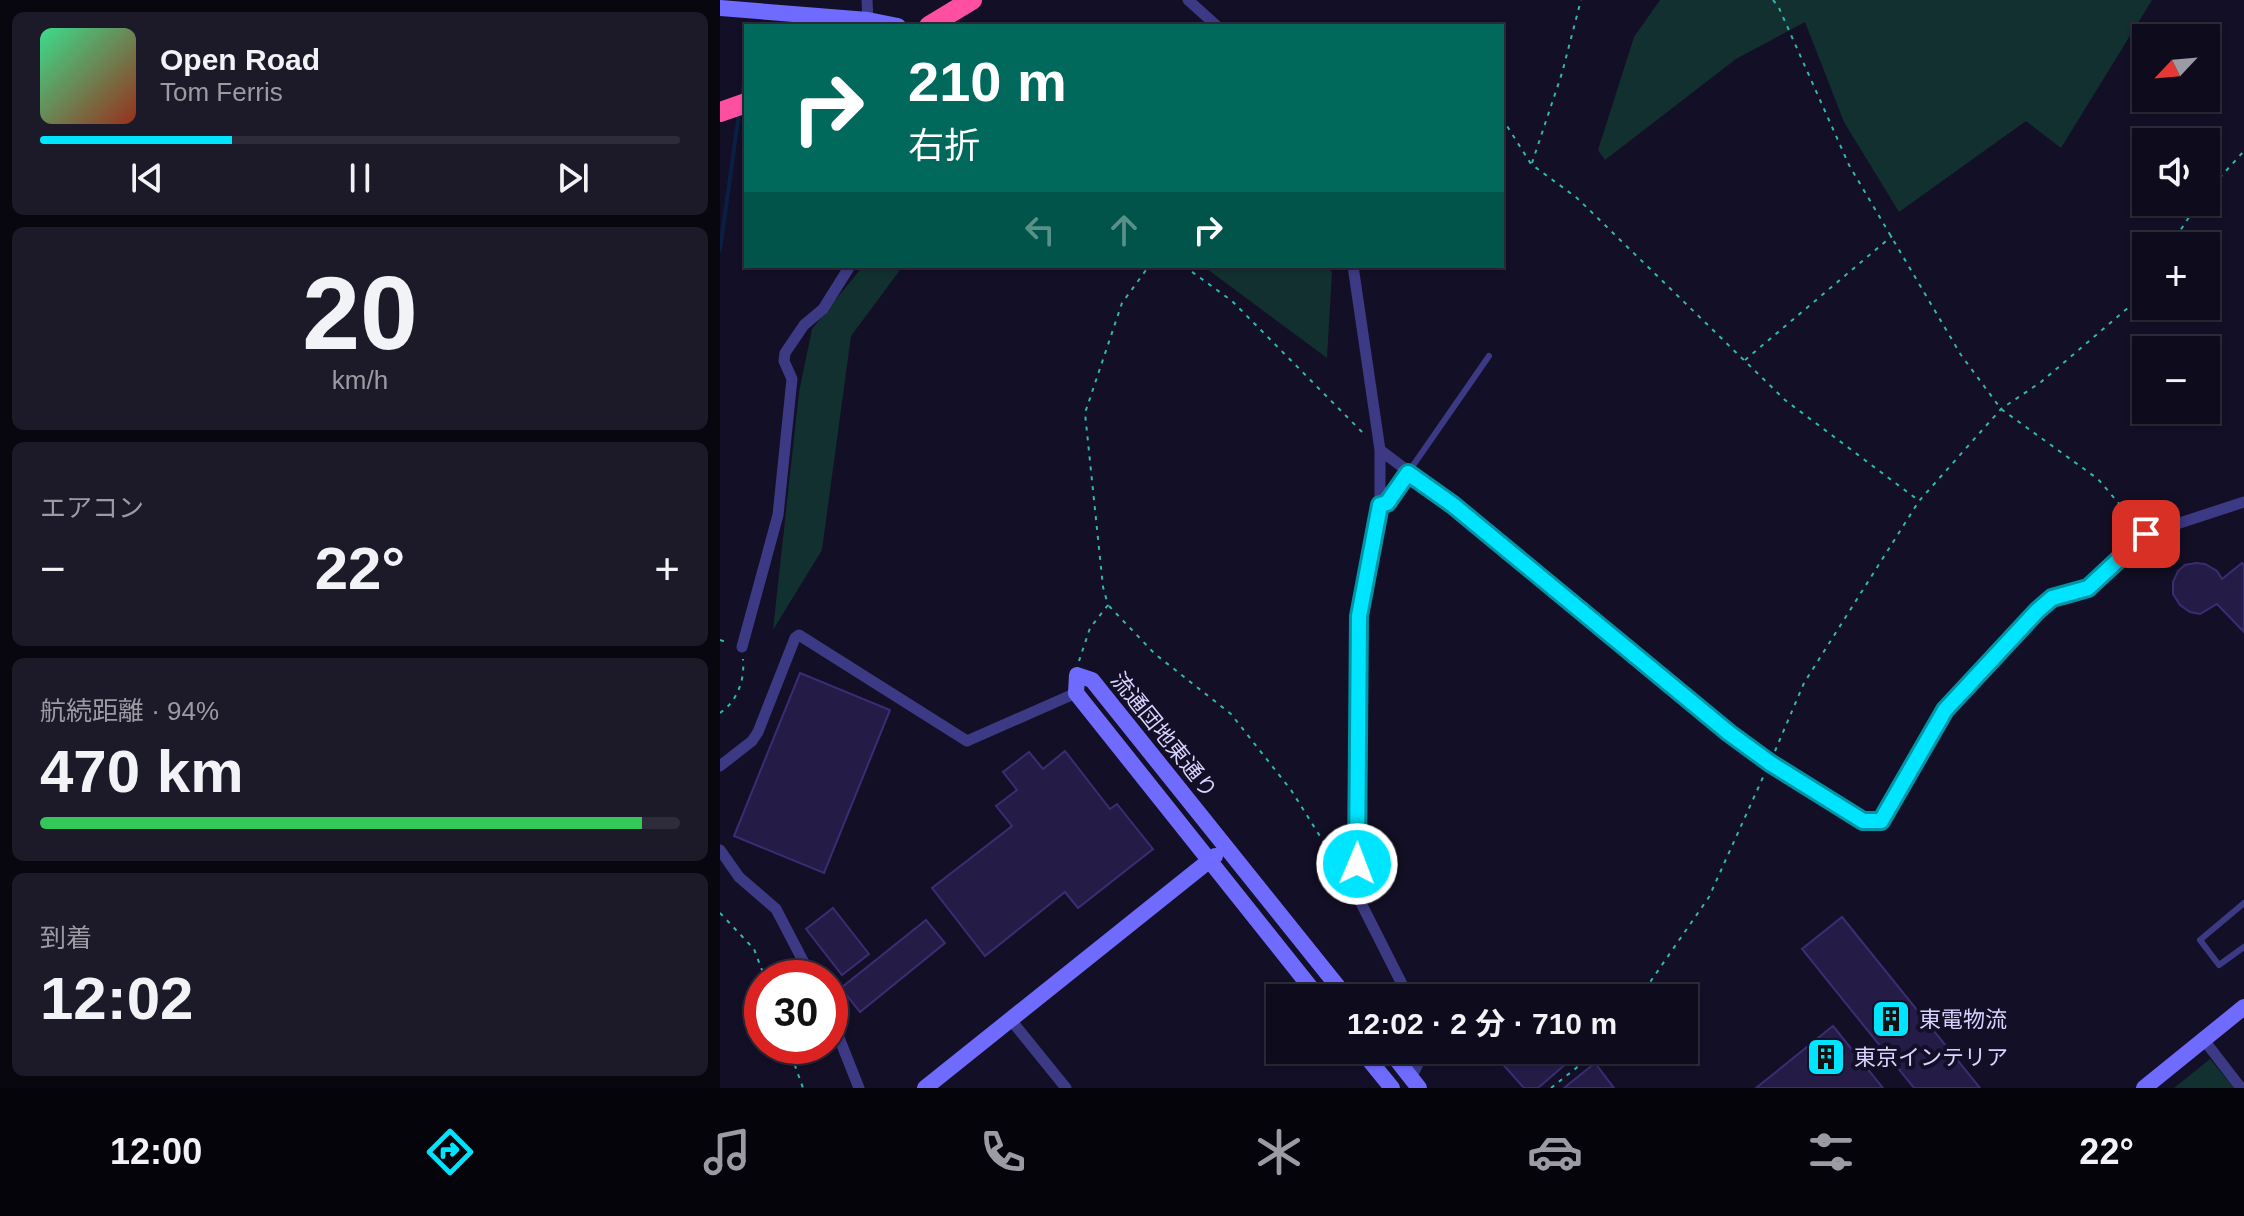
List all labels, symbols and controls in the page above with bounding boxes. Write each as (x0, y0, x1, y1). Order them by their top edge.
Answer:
north arrow (2132, 24, 2220, 112)
map controls (2132, 24, 2220, 424)
text: Open Road (160, 43, 320, 76)
text: 210 m (908, 50, 1067, 113)
icon: right (776, 56, 880, 160)
text: Tom Ferris (160, 77, 283, 107)
text: 右折 (908, 125, 980, 166)
button: sound (2132, 128, 2220, 216)
icon: previous (125, 156, 169, 200)
icon: pause (338, 156, 382, 200)
icon: next (551, 156, 595, 200)
icon: left (1018, 208, 1062, 252)
icon: ahead (1102, 208, 1146, 252)
icon: right (1186, 208, 1230, 252)
button: + (2132, 232, 2220, 320)
text: 20 (302, 255, 418, 371)
button: − (2132, 336, 2220, 424)
text: km/h (332, 365, 388, 395)
text: エアコン (40, 493, 144, 523)
pin (2112, 500, 2180, 568)
icon: arrive (2124, 512, 2168, 556)
text: 22° (315, 535, 405, 602)
text: − (40, 544, 66, 593)
text: + (654, 544, 680, 593)
street label: 流通団地東通り (1106, 667, 1222, 803)
text: 航続距離 · 94% (40, 696, 219, 726)
text: 470 km (40, 738, 244, 805)
position arrow (1315, 822, 1399, 906)
text: 到着 (40, 923, 92, 953)
speed limit sign: 30 (744, 960, 848, 1064)
text: 12:02 (40, 965, 193, 1032)
building icon: 東電物流 (1870, 998, 1912, 1040)
text: 12:02 · 2 分 · 710 m (1347, 1007, 1617, 1040)
place label: 東電物流 (1919, 1007, 2007, 1032)
building icon: 東京インテリア (1805, 1036, 1847, 1078)
place label: 東京インテリア (1854, 1045, 2008, 1070)
icon: directions (422, 1124, 478, 1180)
icon: music (699, 1124, 755, 1180)
icon: phone (975, 1124, 1031, 1180)
icon: climate (1251, 1124, 1307, 1180)
icon: car (1527, 1124, 1583, 1180)
icon: filters (1803, 1124, 1859, 1180)
text: 12:00 (110, 1131, 202, 1172)
text: 22° (2079, 1131, 2134, 1172)

